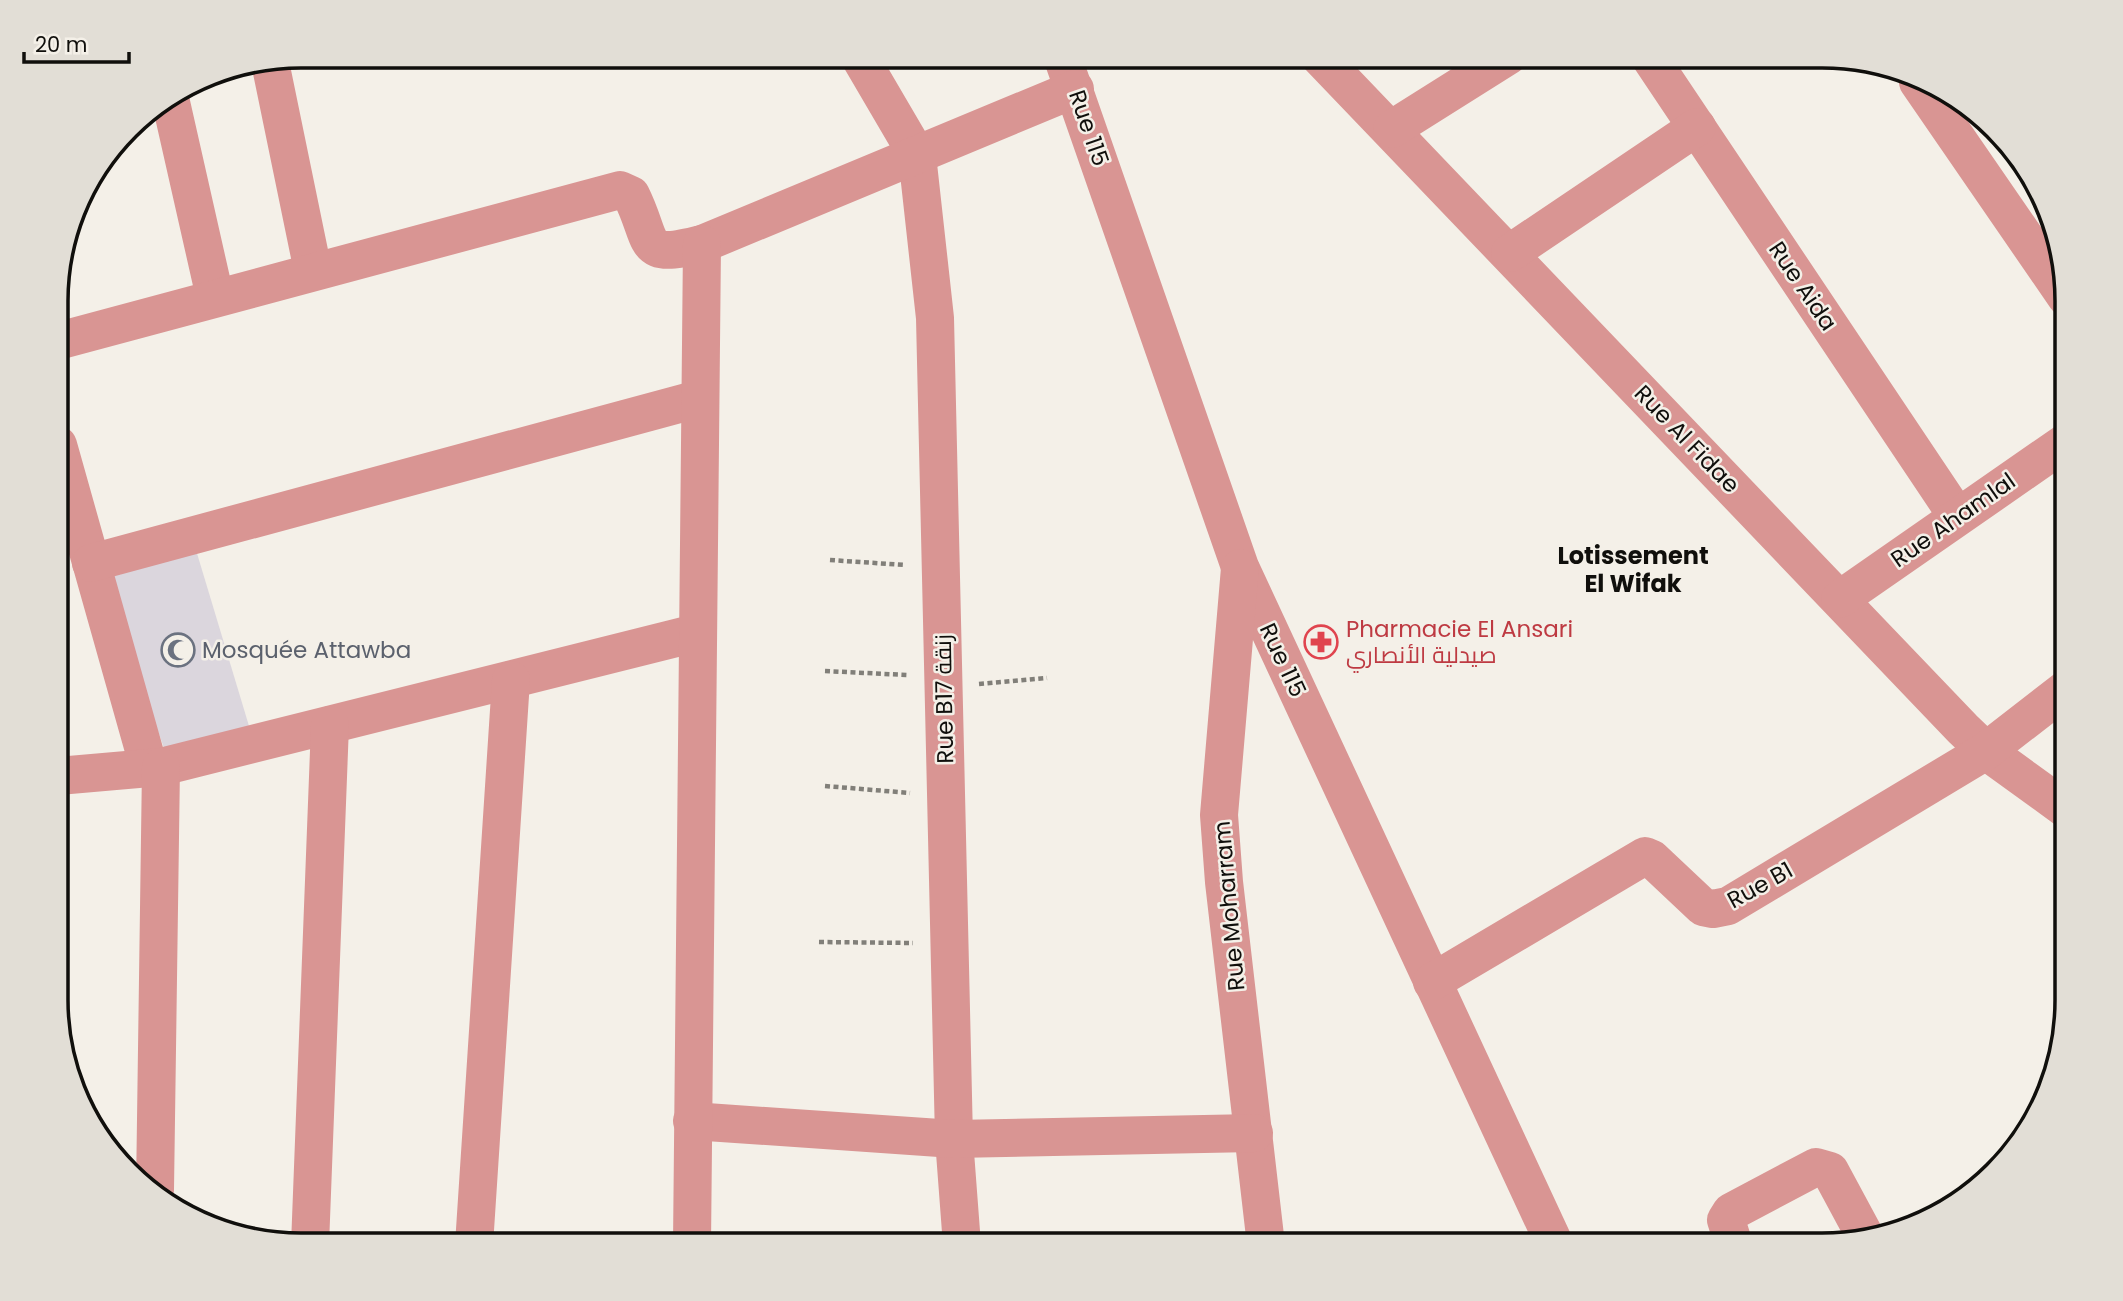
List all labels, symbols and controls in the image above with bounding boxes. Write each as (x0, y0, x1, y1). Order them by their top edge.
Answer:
scale bar (24, 21, 130, 65)
text: 20 m (35, 30, 88, 59)
street label: Rue 115 (1061, 86, 1117, 170)
street label: Rue Aida (1761, 235, 1845, 337)
street label: Rue Al Fidae (1627, 378, 1747, 500)
street label: Rue Ahamlal (1884, 465, 2022, 575)
district label: Lotissement El Wifak (1557, 539, 1709, 600)
place label: Pharmacie El Ansari صيدلية الأنصاري (1346, 613, 1573, 673)
street label: Rue 115 (1252, 618, 1314, 702)
pharmacy icon: Pharmacie El Ansari صيدلية الأنصاري (1302, 623, 1340, 661)
mosque icon: Mosquée Attawba (159, 631, 197, 669)
place label: Mosquée Attawba (202, 634, 411, 666)
street label: Rue B17 زنقة (927, 634, 961, 764)
street label: Rue Moharram (1206, 820, 1252, 992)
street label: Rue B1 (1721, 854, 1799, 916)

